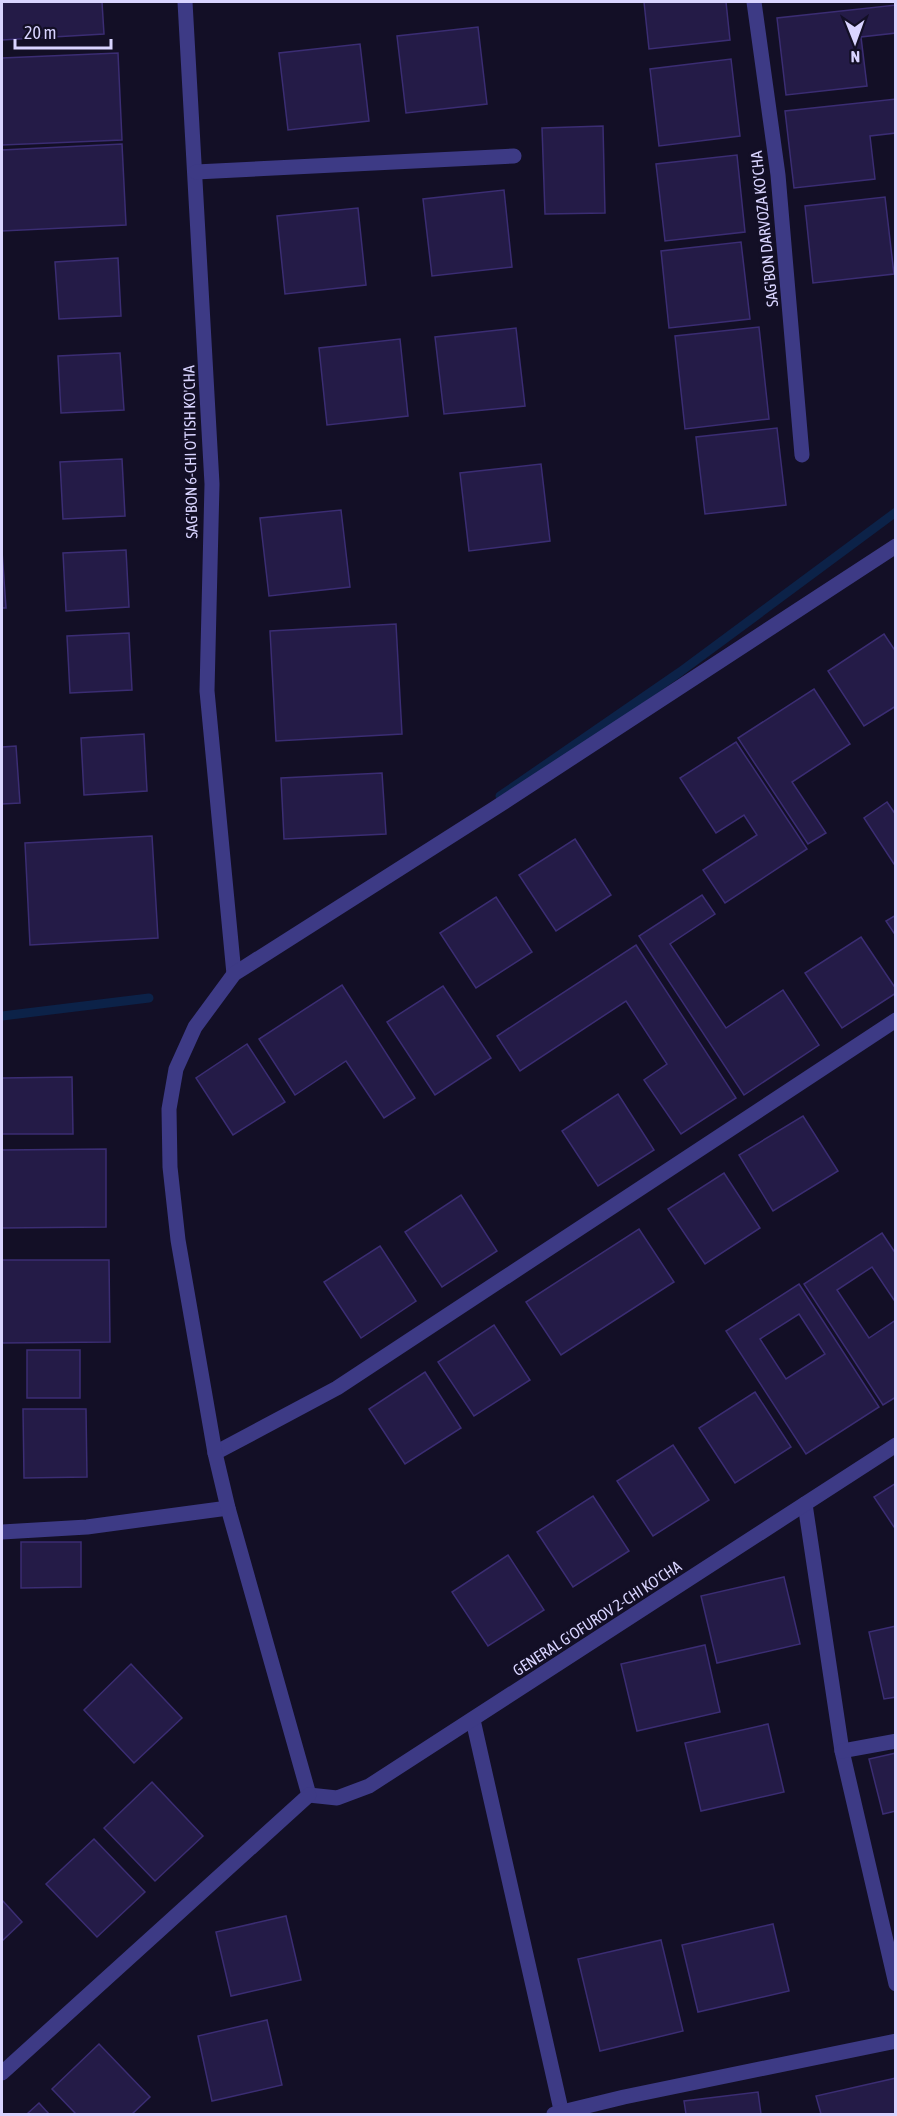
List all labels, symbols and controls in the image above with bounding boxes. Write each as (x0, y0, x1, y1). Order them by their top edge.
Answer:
scale bar (15, 12, 111, 50)
north arrow (825, 12, 885, 72)
text: 20 m (24, 22, 56, 43)
text: N (850, 48, 860, 66)
street label: SAG'BON DARVOZA KO'CHA (747, 150, 781, 308)
street label: SAG'BON 6-CHI O'TISH KO'CHA (179, 365, 201, 539)
street label: GENERAL G'OFUROV 2-CHI KO'CHA (509, 1557, 685, 1679)

